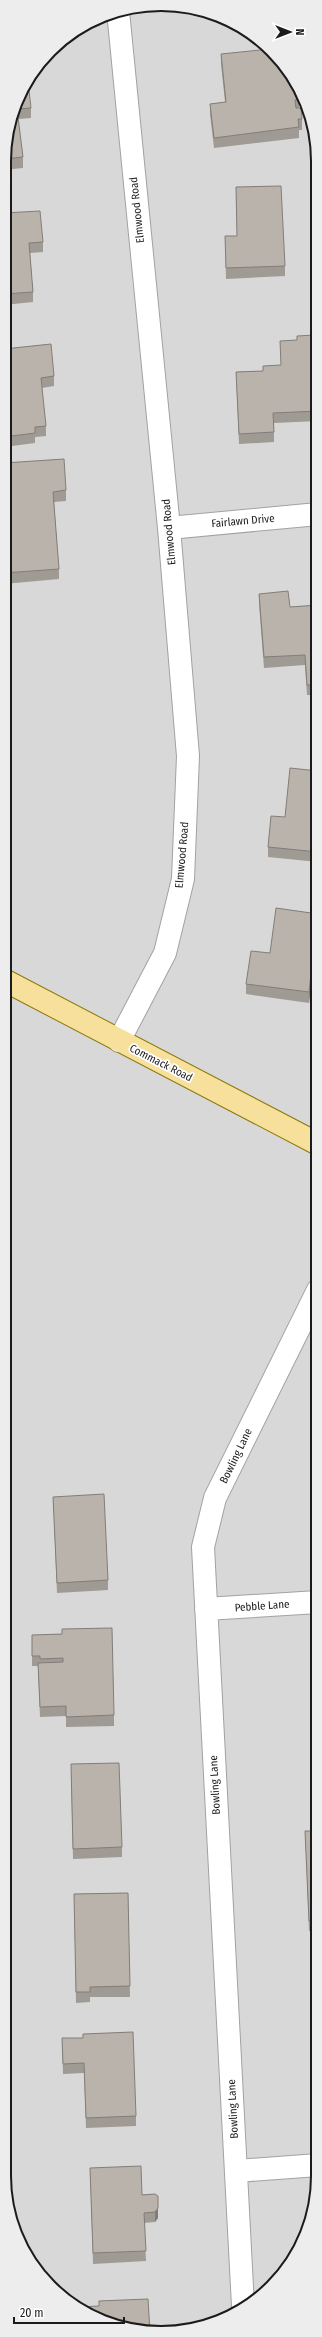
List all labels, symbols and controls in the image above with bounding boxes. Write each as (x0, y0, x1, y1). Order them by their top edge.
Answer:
north arrow (270, 12, 310, 52)
text: N (293, 29, 306, 35)
street label: Elmwood Road (127, 176, 147, 244)
street label: Elmwood Road (160, 498, 178, 566)
street label: Fairlawn Drive (211, 512, 275, 530)
street label: Elmwood Road (173, 821, 191, 889)
street label: Commack Road (127, 1042, 195, 1084)
street label: Bowling Lane (217, 1426, 255, 1486)
street label: Pebble Lane (234, 1598, 290, 1614)
street label: Bowling Lane (207, 1755, 223, 1815)
street label: Bowling Lane (225, 2079, 241, 2139)
scale bar (14, 2299, 124, 2325)
text: 20 m (20, 2306, 44, 2320)

